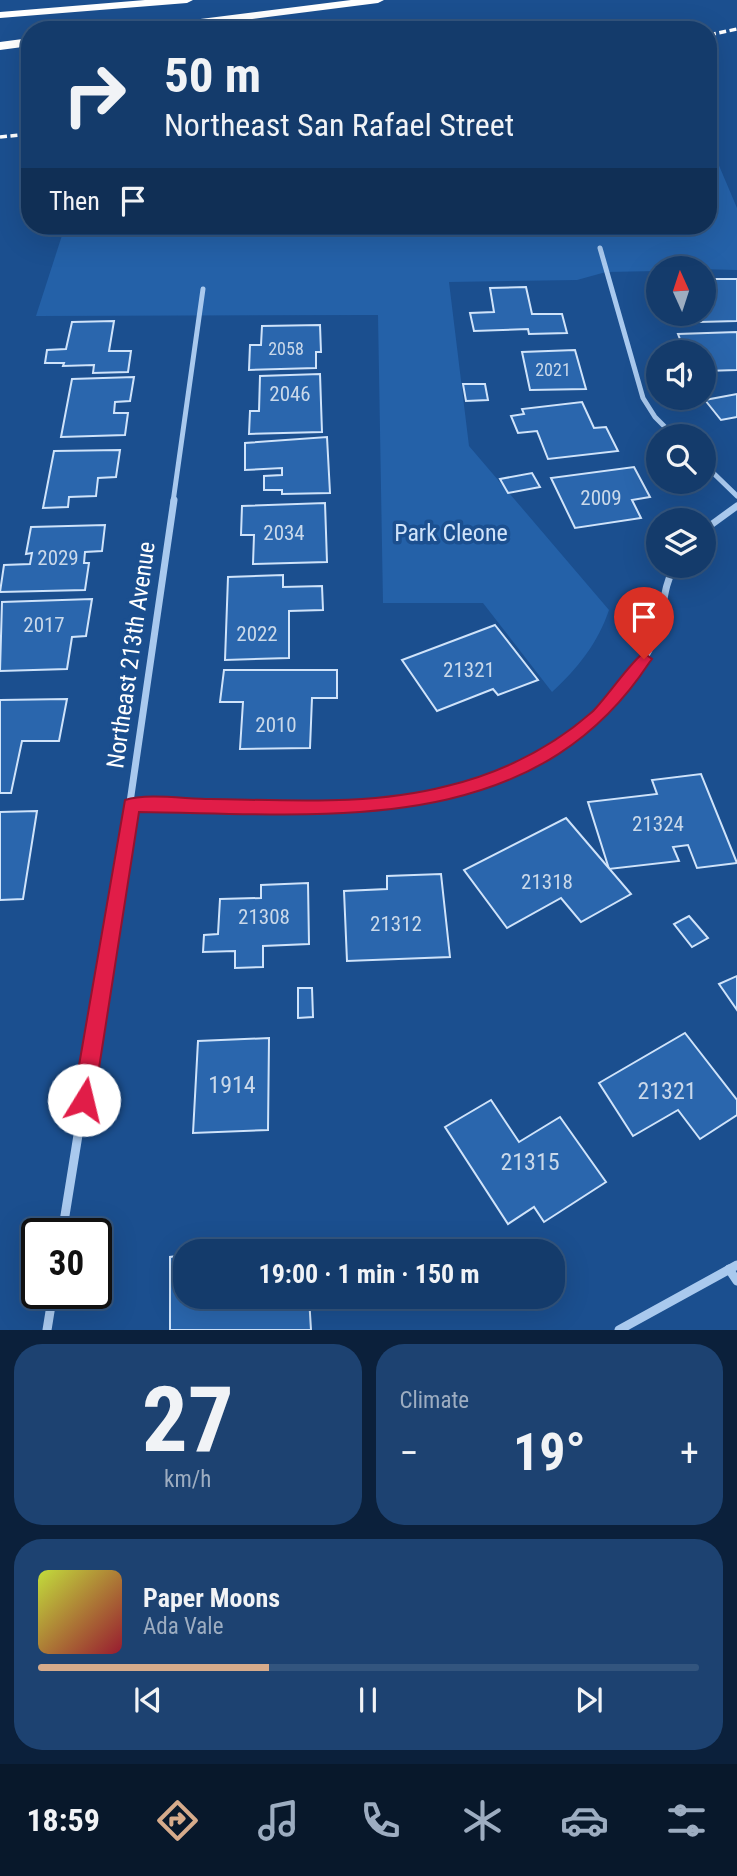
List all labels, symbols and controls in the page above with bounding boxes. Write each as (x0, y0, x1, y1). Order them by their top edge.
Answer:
text: 50 m (164, 47, 261, 104)
icon: right (49, 49, 140, 140)
text: Northeast San Rafael Street (164, 106, 514, 144)
icon: arrive (114, 182, 152, 220)
text: Then (49, 186, 100, 216)
north arrow (646, 256, 716, 326)
map controls (646, 256, 716, 578)
house number: 2058 (268, 338, 304, 359)
button: sound (646, 340, 716, 410)
house number: 2021 (535, 359, 571, 380)
house number: 2046 (269, 382, 311, 406)
button: search (646, 424, 716, 494)
house number: 2009 (580, 486, 622, 510)
button: layers (646, 508, 716, 578)
park label: Park Cleone (394, 519, 508, 547)
house number: 2034 (263, 521, 305, 545)
street label: Northeast 213th Avenue (101, 540, 161, 770)
house number: 2029 (37, 546, 79, 570)
pin (614, 587, 674, 659)
icon: arrive (625, 598, 663, 636)
house number: 2017 (23, 613, 65, 637)
house number: 2022 (236, 622, 278, 646)
house number: 21321 (443, 658, 495, 682)
house number: 2010 (255, 713, 297, 737)
house number: 21324 (632, 812, 684, 836)
house number: 21318 (521, 870, 573, 894)
house number: 21308 (238, 905, 290, 929)
house number: 21312 (370, 912, 422, 936)
position arrow (47, 1063, 121, 1137)
house number: 1914 (208, 1071, 256, 1099)
house number: 21321 (637, 1077, 697, 1105)
house number: 21315 (500, 1148, 560, 1176)
speed limit sign: 30 (21, 1218, 112, 1309)
text: 19:00 · 1 min · 150 m (259, 1259, 479, 1289)
text: 27 (142, 1367, 234, 1473)
text: Climate (400, 1387, 469, 1414)
text: 19° (513, 1422, 586, 1483)
text: − (400, 1431, 419, 1475)
text: + (680, 1431, 699, 1475)
text: km/h (164, 1466, 211, 1493)
text: Paper Moons (143, 1583, 280, 1613)
text: Ada Vale (143, 1613, 223, 1640)
icon: previous (129, 1681, 167, 1719)
icon: pause (349, 1681, 387, 1719)
icon: next (570, 1681, 608, 1719)
icon: directions (153, 1796, 202, 1845)
icon: music (254, 1796, 303, 1845)
icon: phone (356, 1796, 405, 1845)
icon: climate (458, 1796, 507, 1845)
icon: car (560, 1796, 609, 1845)
icon: filters (662, 1796, 711, 1845)
text: 18:59 (26, 1801, 100, 1839)

